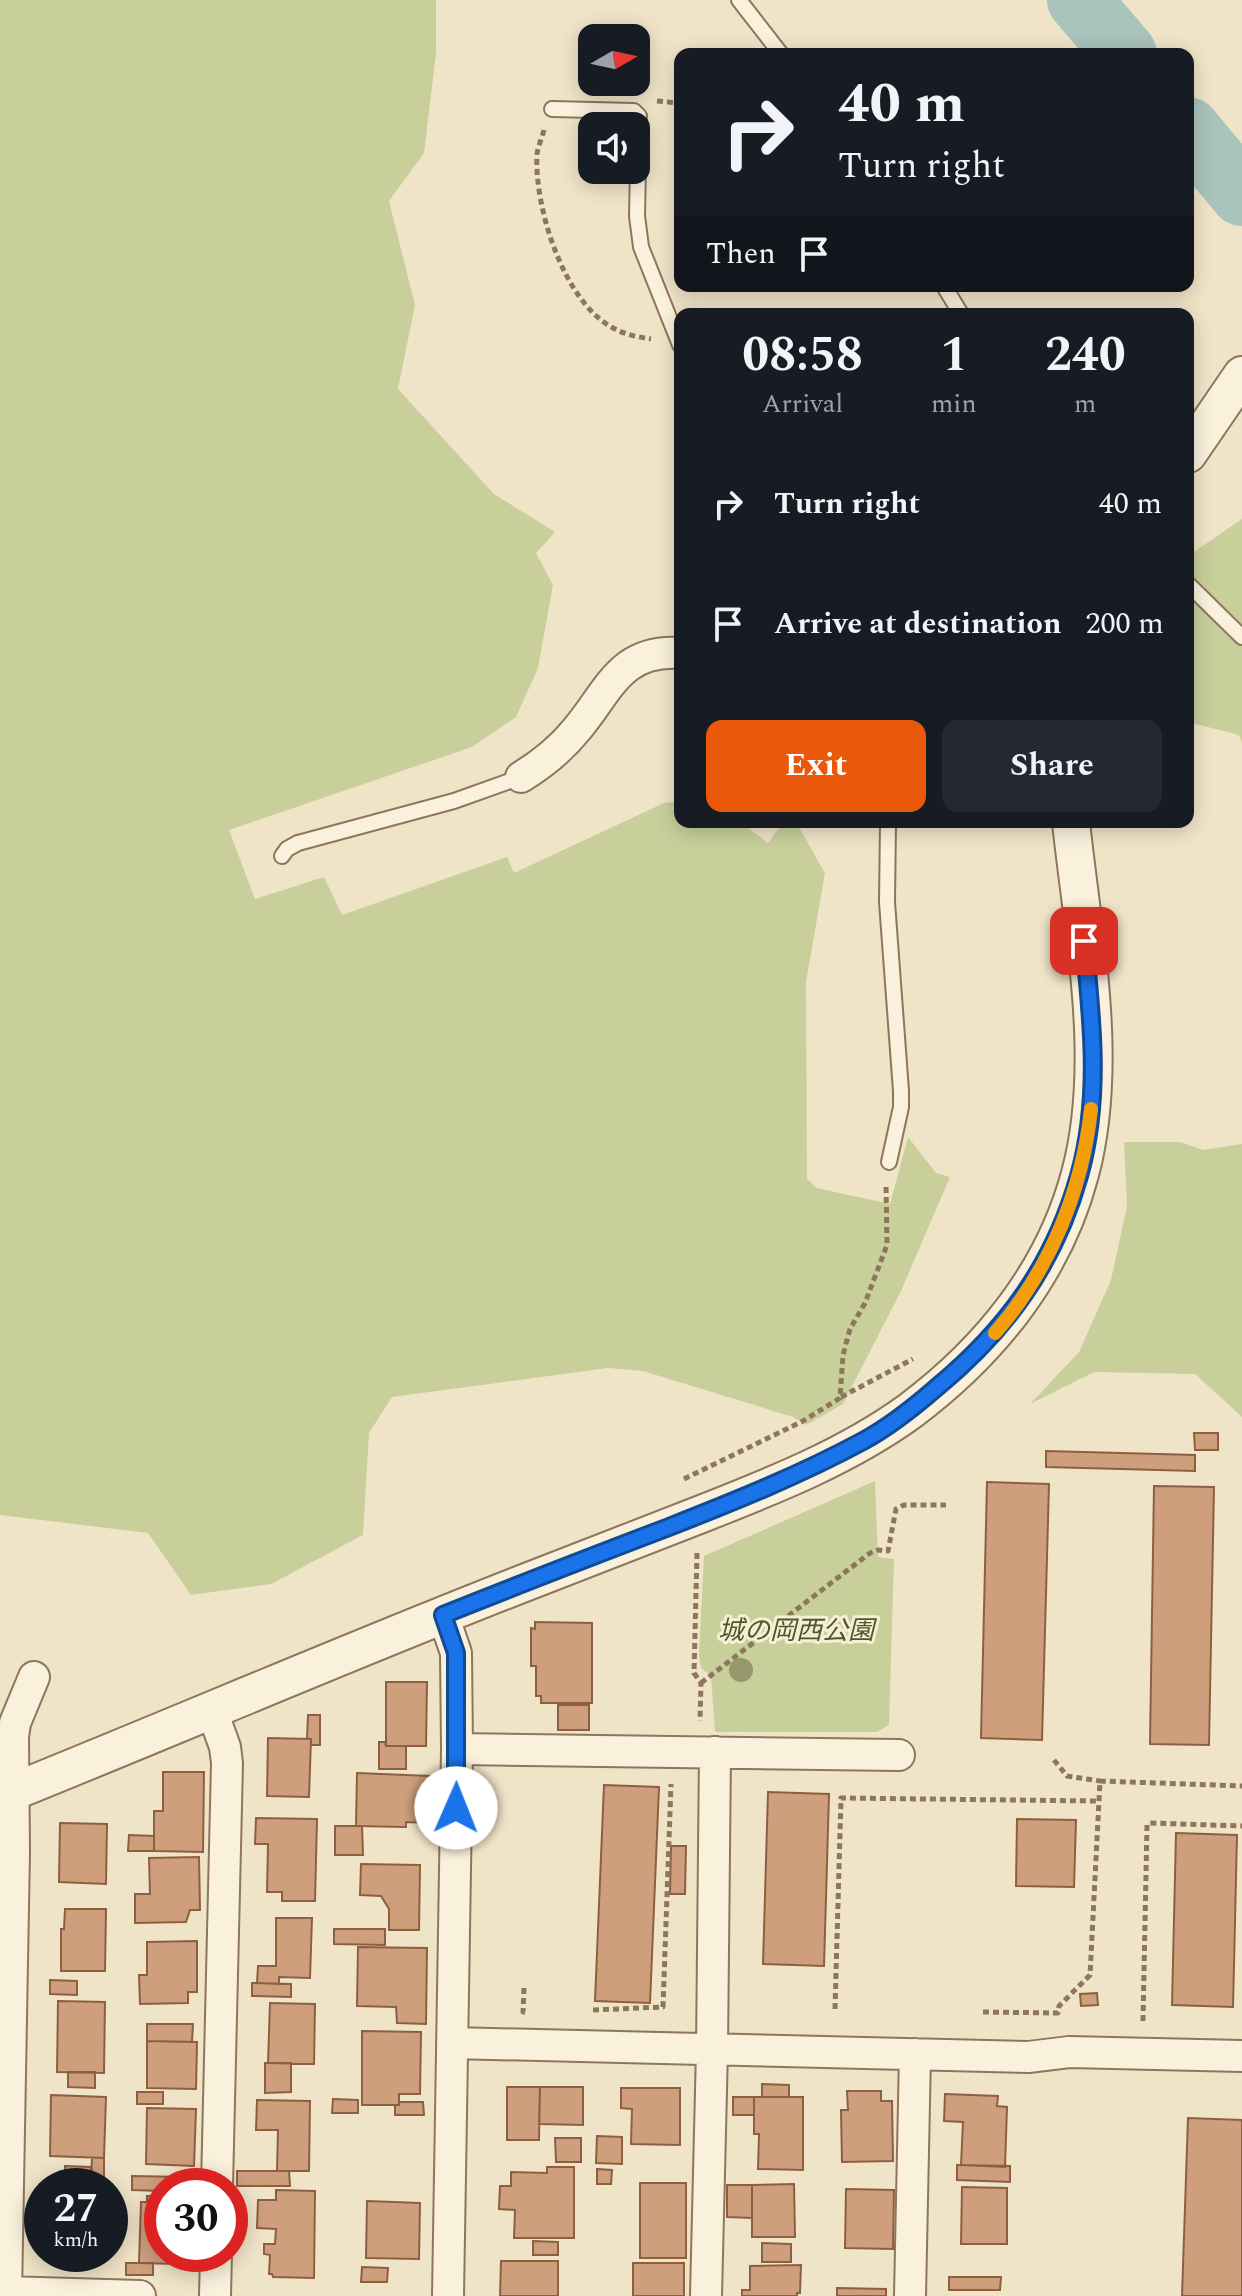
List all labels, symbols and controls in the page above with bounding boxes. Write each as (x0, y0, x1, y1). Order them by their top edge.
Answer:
north arrow (578, 24, 650, 96)
map controls (578, 24, 650, 184)
text: 40 m (838, 62, 965, 147)
icon: right (706, 80, 810, 184)
button: sound (578, 112, 650, 184)
text: Turn right (838, 139, 1005, 194)
text: Then (706, 231, 776, 277)
icon: arrive (792, 232, 836, 276)
text: 08:58 (742, 319, 863, 392)
text: 1 (940, 319, 967, 392)
text: 240 (1045, 319, 1126, 392)
text: Arrival (762, 384, 843, 424)
text: min (931, 384, 977, 424)
text: m (1074, 384, 1096, 424)
text: Turn right (774, 481, 920, 527)
text: 40 m (1099, 481, 1162, 527)
icon: right (706, 482, 750, 526)
text: Arrive at destination (774, 601, 1061, 647)
text: 200 m (1085, 601, 1164, 647)
icon: arrive (706, 602, 750, 646)
button: Exit (706, 720, 926, 812)
button: Share (942, 720, 1162, 812)
pin (1050, 907, 1118, 975)
icon: arrive (1062, 919, 1106, 963)
park label: 城の岡西公園 (718, 1611, 878, 1651)
position arrow (414, 1766, 498, 1850)
speed limit sign: 30 (144, 2168, 248, 2272)
text: 27 (54, 2179, 98, 2240)
text: km/h (54, 2225, 99, 2255)

